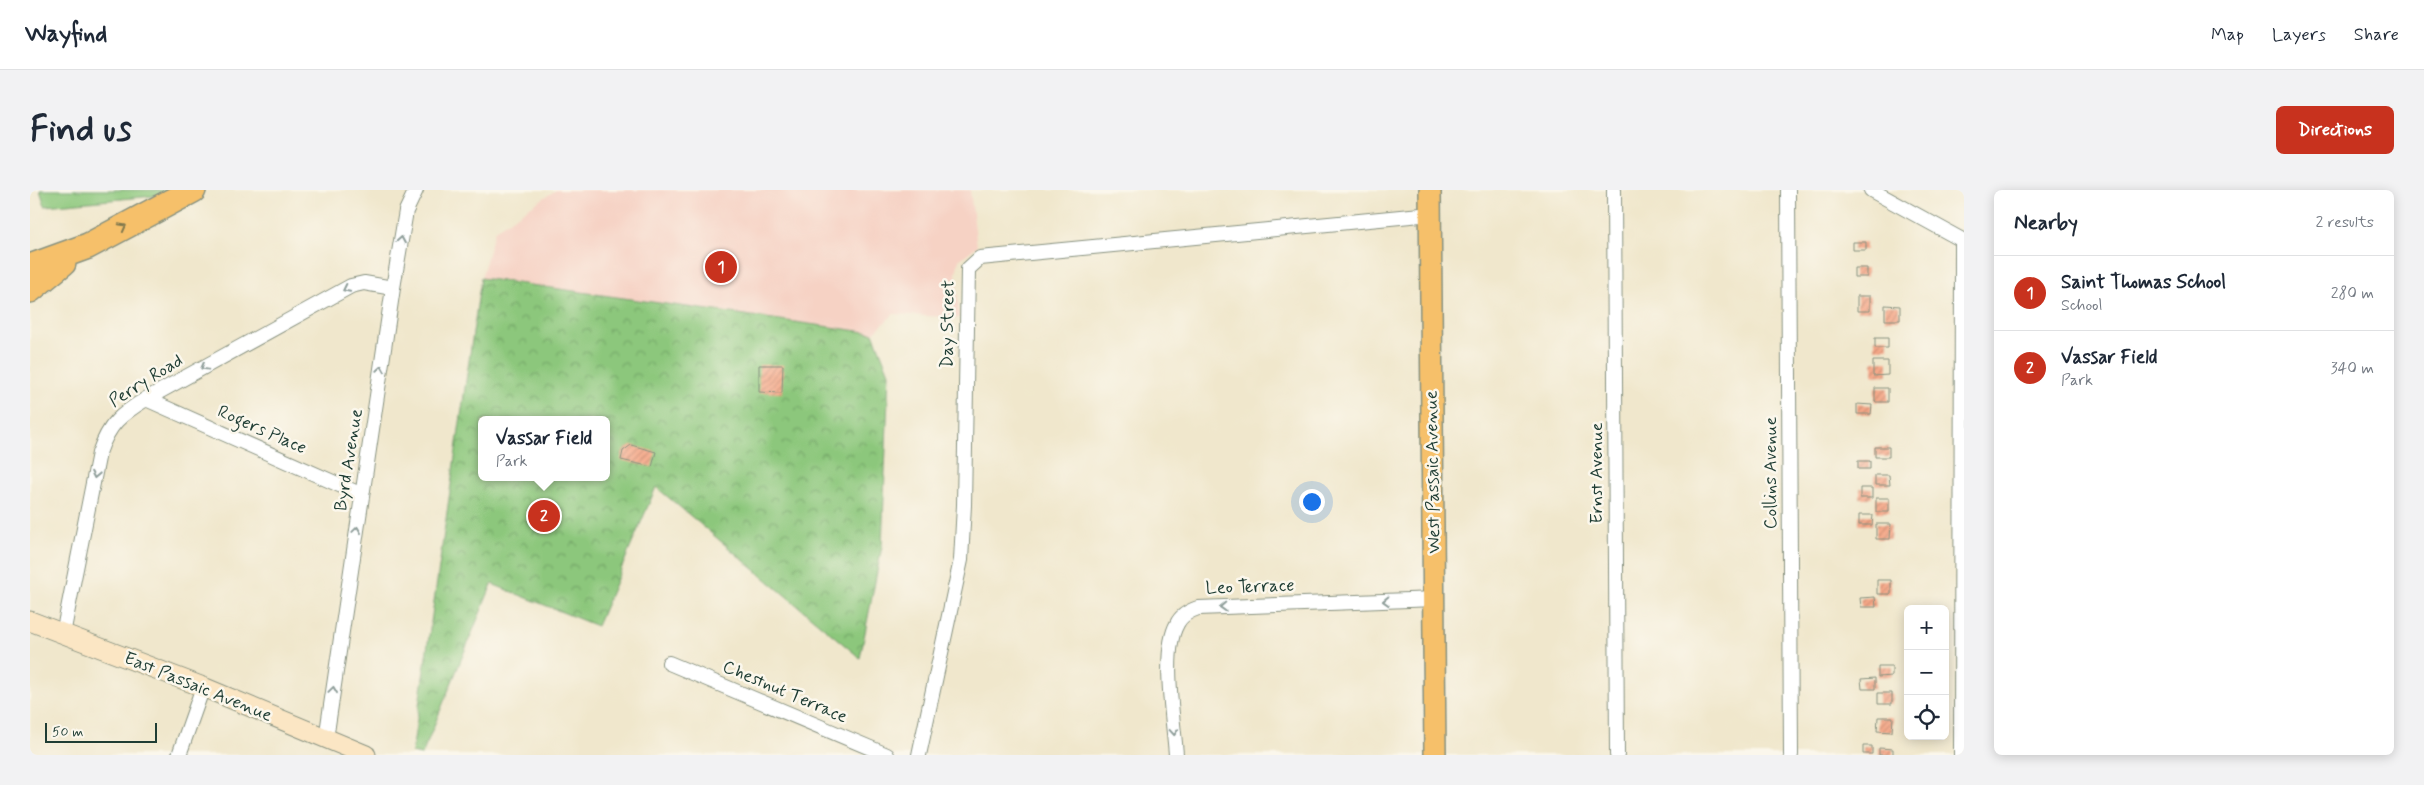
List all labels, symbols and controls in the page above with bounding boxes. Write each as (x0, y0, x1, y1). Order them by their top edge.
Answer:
text: Wayfind (25, 19, 107, 50)
text: Map (2211, 23, 2244, 47)
text: Layers (2272, 23, 2326, 47)
text: Share (2354, 23, 2399, 47)
button: Directions (2276, 106, 2394, 154)
text: Find us (30, 107, 132, 153)
text: Nearby (2014, 209, 2078, 237)
text: 2 results (2316, 212, 2374, 233)
one-way arrow (118, 224, 127, 234)
one-way arrow (396, 236, 406, 244)
pin: 1 (705, 248, 737, 286)
text: Saint Thomas School (2061, 270, 2226, 295)
street label: Day Street (935, 280, 961, 368)
one-way arrow (342, 283, 351, 293)
text: 1 (2026, 283, 2034, 304)
text: 280 m (2331, 283, 2374, 304)
text: School (2061, 295, 2102, 316)
text: Vassar Field (2061, 345, 2158, 370)
street label: Perry Road (104, 349, 188, 413)
text: 2 (2026, 358, 2034, 379)
text: 340 m (2330, 358, 2374, 379)
one-way arrow (200, 361, 209, 371)
one-way arrow (376, 365, 386, 373)
text: Park (2061, 370, 2093, 391)
street label: West Passaic Avenue (1420, 390, 1446, 554)
street label: Rogers Place (213, 400, 310, 462)
street label: Byrd Avenue (329, 407, 369, 513)
popup (478, 416, 610, 481)
street label: Collins Avenue (1759, 417, 1783, 529)
street label: Ernst Avenue (1585, 422, 1609, 524)
text: Vassar Field (496, 426, 592, 451)
text: Park (496, 451, 528, 472)
one-way arrow (90, 470, 101, 479)
your location (1299, 489, 1325, 515)
pin: 2 (528, 497, 560, 535)
one-way arrow (351, 525, 362, 533)
street label: Leo Terrace (1205, 573, 1295, 601)
one-way arrow (1382, 595, 1390, 606)
one-way arrow (1219, 601, 1227, 612)
map controls (1904, 605, 1949, 740)
button: + (1904, 605, 1949, 650)
street label: East Passaic Avenue (120, 646, 276, 728)
button: − (1904, 650, 1949, 695)
street label: Chestnut Terrace (719, 655, 851, 729)
one-way arrow (328, 686, 338, 695)
button: locate (1904, 695, 1949, 740)
scale bar (45, 720, 158, 743)
text: 50 m (52, 723, 83, 741)
one-way arrow (1169, 728, 1180, 736)

